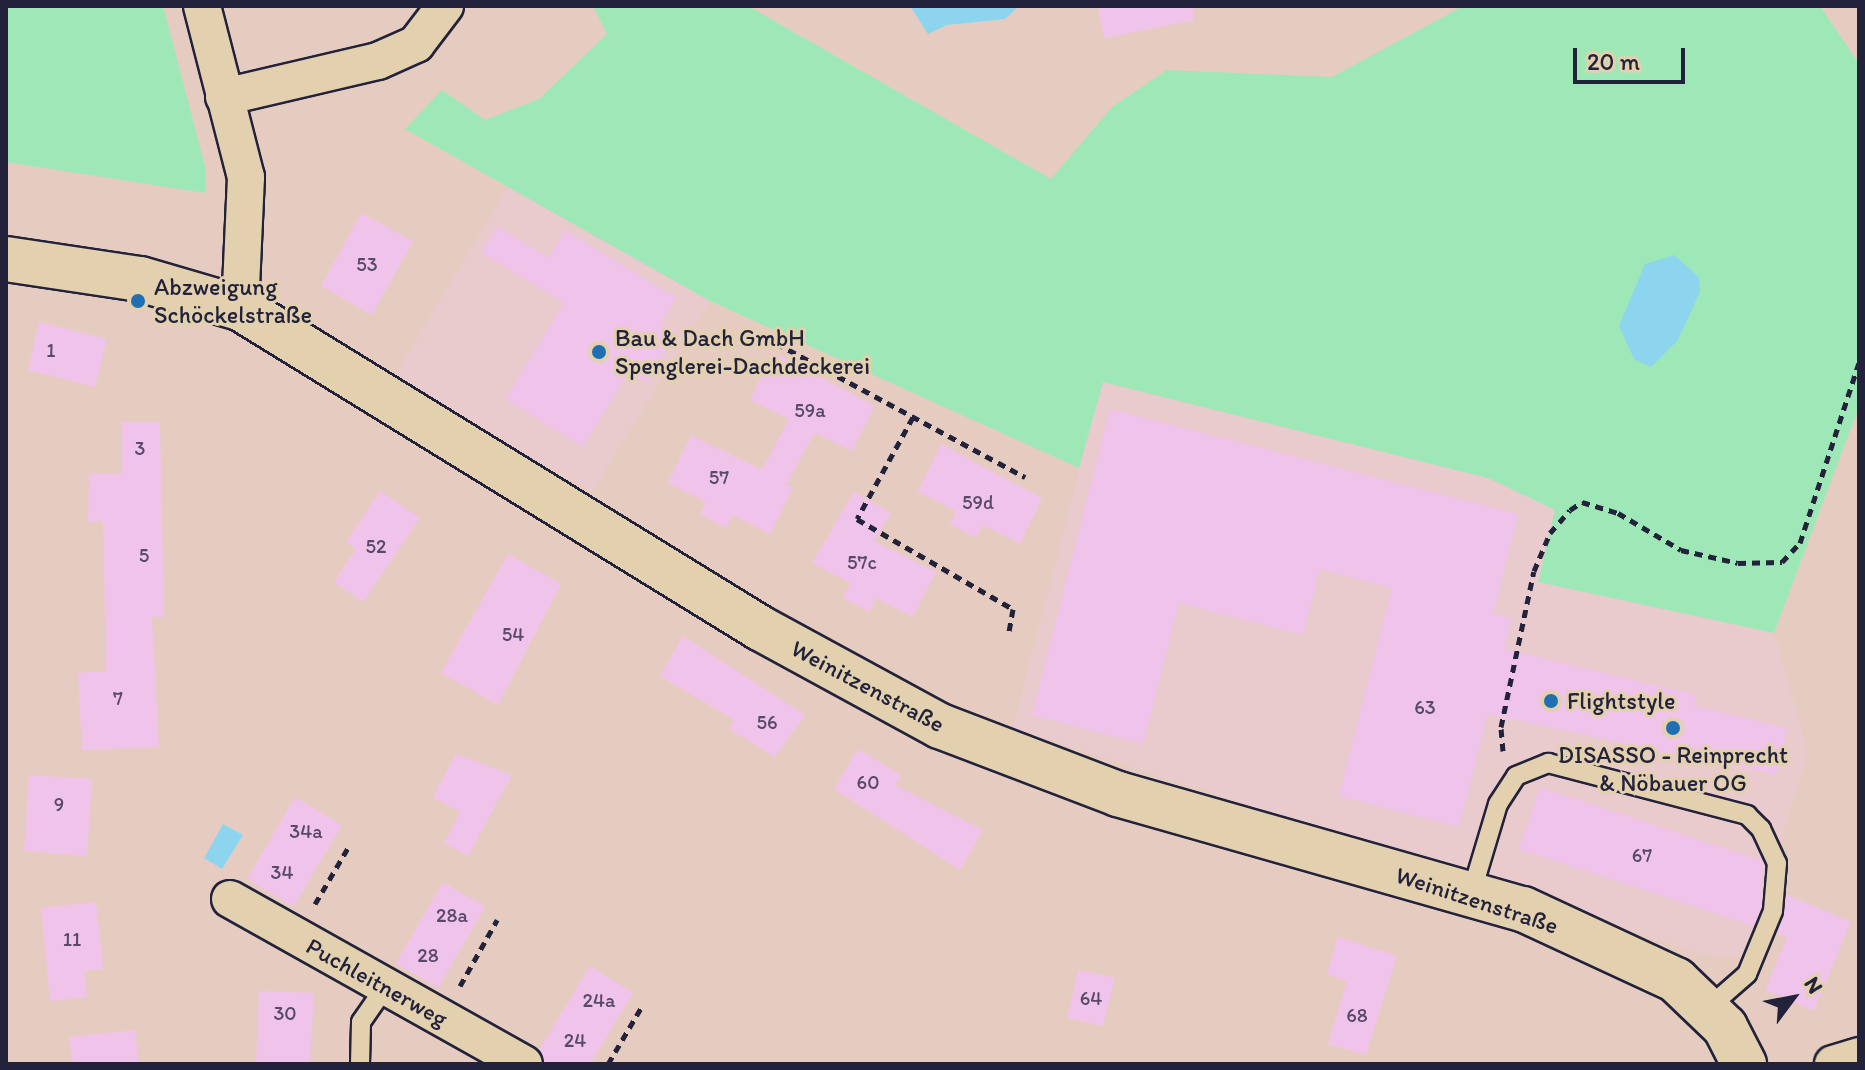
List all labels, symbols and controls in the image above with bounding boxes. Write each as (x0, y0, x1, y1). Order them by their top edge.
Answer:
scale bar (1577, 32, 1689, 82)
text: 20 m (1587, 47, 1640, 76)
house number: 53 (356, 252, 378, 276)
place label: Abzweigung Schöckelstraße (154, 273, 312, 329)
marker: Abzweigung Schöckelstraße (129, 292, 147, 310)
place label: Bau & Dach GmbH Spenglerei-Dachdeckerei (615, 324, 870, 380)
house number: 1 (46, 338, 56, 362)
marker: Bau & Dach GmbH Spenglerei-Dachdeckerei (590, 343, 608, 361)
house number: 59a (794, 398, 826, 422)
house number: 3 (135, 436, 145, 460)
house number: 57 (709, 465, 729, 489)
house number: 59d (962, 490, 994, 514)
house number: 52 (365, 534, 387, 558)
house number: 5 (139, 543, 149, 567)
house number: 57c (847, 550, 877, 574)
house number: 54 (502, 622, 524, 646)
street label: Weinitzenstraße (786, 634, 950, 738)
house number: 7 (113, 686, 123, 710)
place label: Flightstyle (1567, 687, 1675, 715)
marker: Flightstyle (1542, 692, 1560, 710)
house number: 63 (1414, 695, 1436, 719)
house number: 56 (756, 710, 778, 734)
marker: DISASSO - Reinprecht & Nöbauer OG (1664, 719, 1682, 737)
place label: DISASSO - Reinprecht & Nöbauer OG (1558, 741, 1788, 797)
house number: 60 (857, 770, 879, 794)
house number: 9 (54, 792, 64, 816)
house number: 34a (289, 819, 323, 843)
house number: 67 (1632, 843, 1652, 867)
house number: 34 (271, 860, 293, 884)
street label: Weinitzenstraße (1392, 860, 1562, 940)
house number: 28a (436, 903, 468, 927)
house number: 11 (63, 927, 81, 951)
street label: Puchleitnerweg (301, 931, 453, 1033)
house number: 28 (417, 943, 439, 967)
north arrow (1753, 958, 1833, 1038)
text: N (1798, 972, 1829, 998)
house number: 64 (1080, 986, 1102, 1010)
house number: 24a (583, 988, 615, 1012)
house number: 30 (273, 1001, 297, 1025)
house number: 68 (1346, 1003, 1368, 1027)
house number: 24 (564, 1028, 586, 1052)

